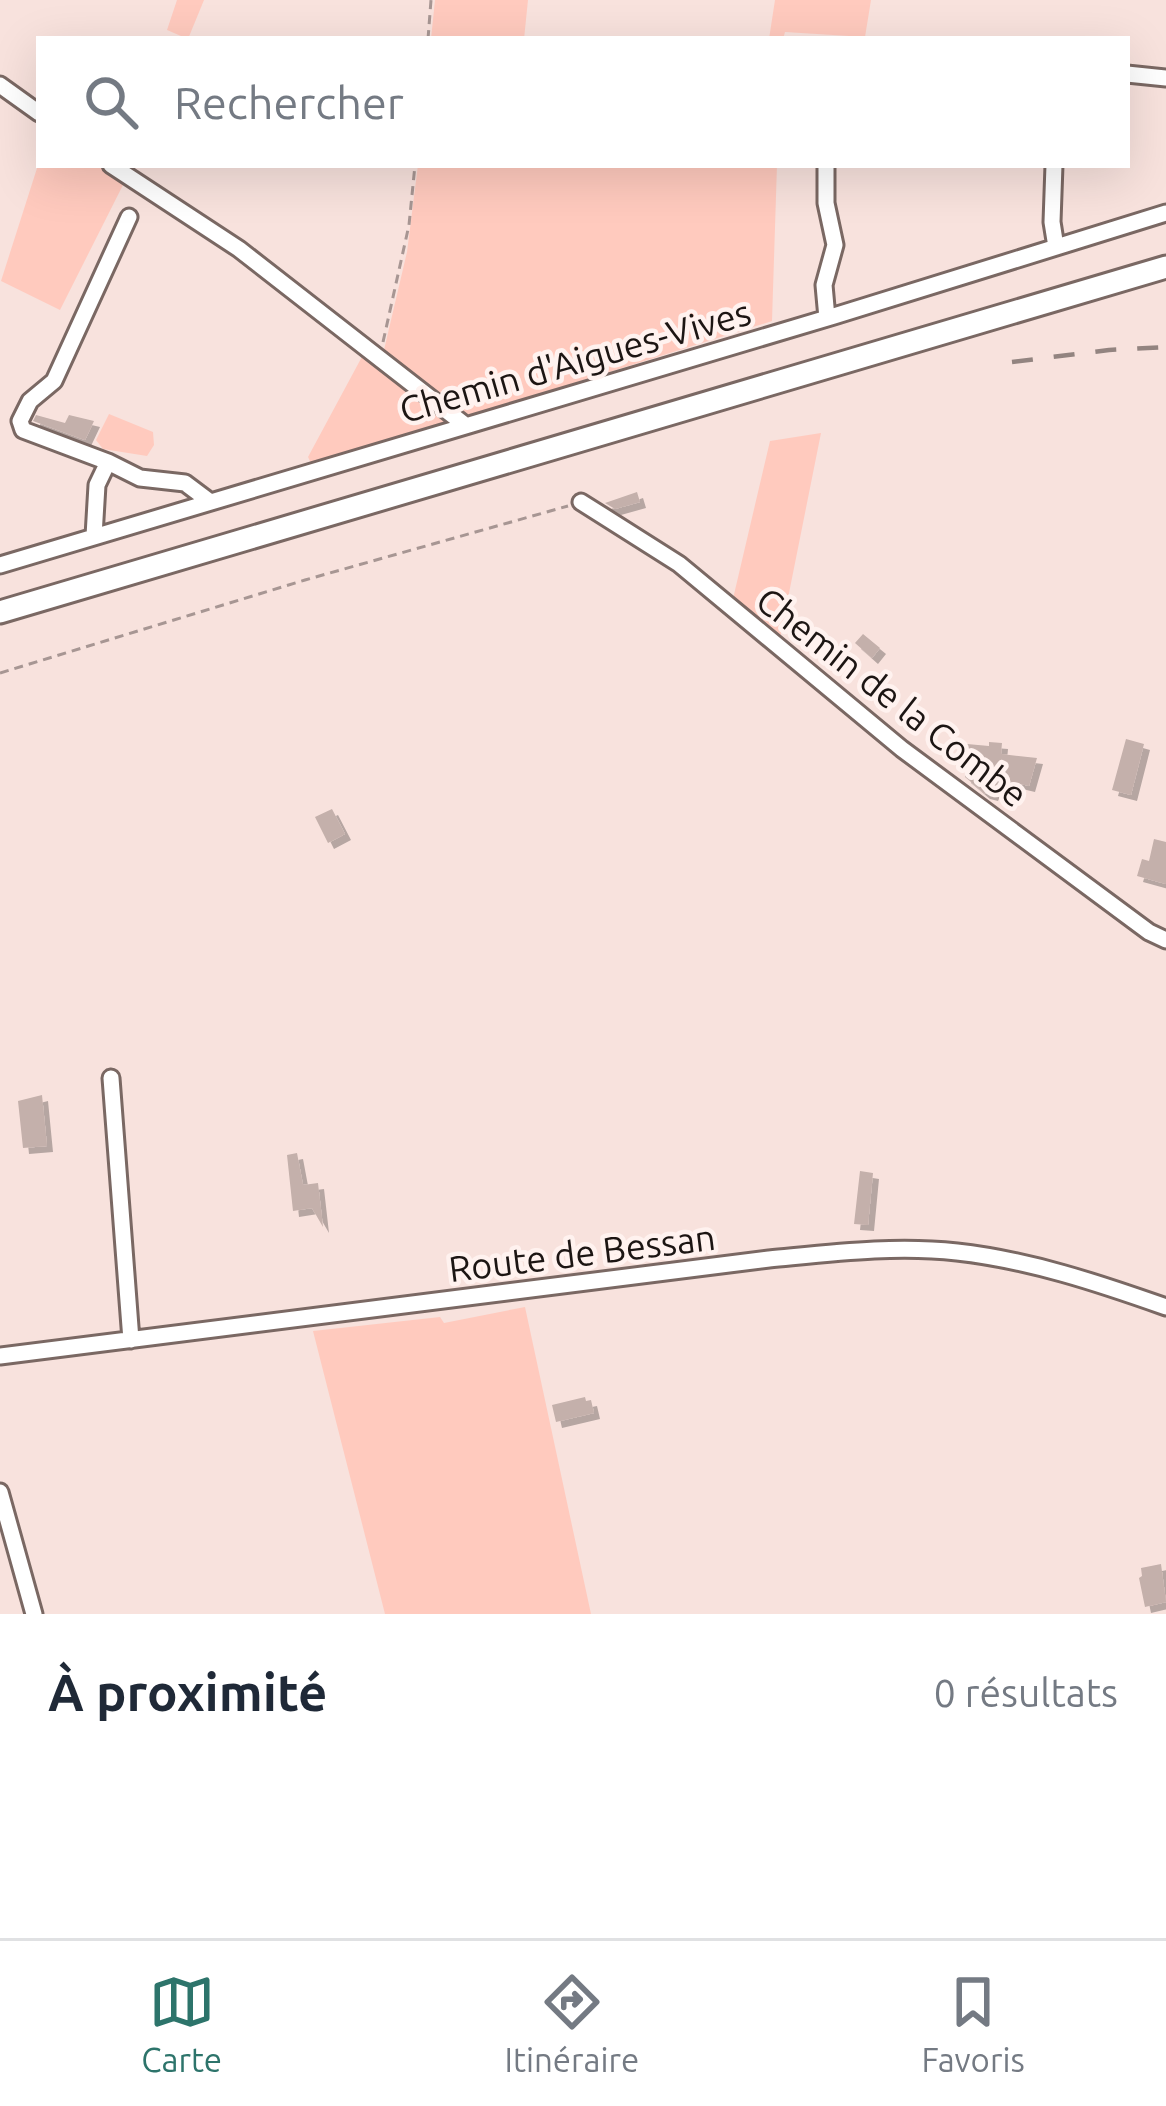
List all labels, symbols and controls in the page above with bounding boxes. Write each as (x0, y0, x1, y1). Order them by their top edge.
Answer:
search box (36, 36, 1130, 168)
icon: search (78, 69, 144, 135)
text: Rechercher (174, 77, 404, 128)
street label: Chemin d'Aigues-Vives (395, 291, 755, 430)
street label: Chemin de la Combe (749, 578, 1036, 815)
street label: Route de Bessan (446, 1216, 718, 1289)
text: À proximité (48, 1663, 327, 1721)
text: 0 résultats (934, 1671, 1118, 1714)
tab: Carte (141, 1969, 222, 2078)
tab: Itinéraire (504, 1969, 639, 2078)
tab: Favoris (922, 1969, 1025, 2078)

